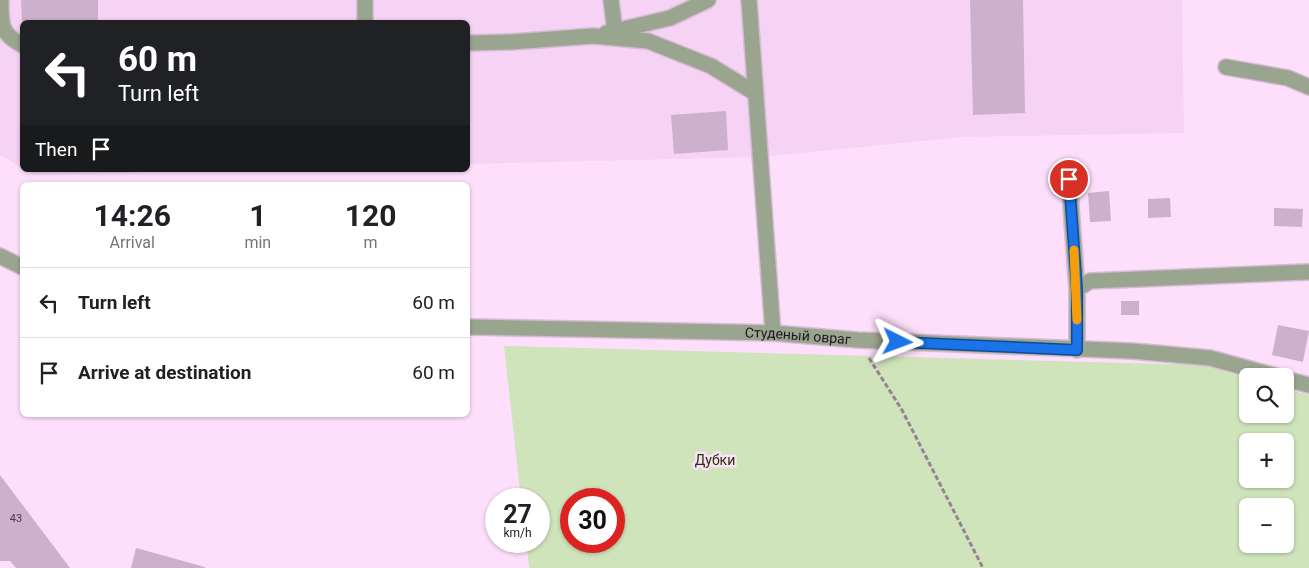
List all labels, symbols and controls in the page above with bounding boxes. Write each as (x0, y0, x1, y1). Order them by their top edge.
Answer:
text: 60 m (118, 39, 197, 80)
icon: left (35, 40, 100, 105)
text: Turn left (118, 81, 199, 106)
icon: arrive (87, 135, 115, 163)
text: Then (35, 138, 77, 161)
pin (1048, 158, 1090, 200)
icon: arrive (1055, 165, 1083, 193)
text: 14:26 (94, 198, 171, 233)
text: 1 (249, 198, 266, 233)
text: 120 (345, 198, 396, 233)
text: Arrival (110, 233, 155, 252)
text: min (244, 233, 271, 252)
text: m (364, 233, 378, 252)
icon: left (35, 289, 63, 317)
text: Turn left (78, 291, 151, 314)
text: 60 m (412, 291, 455, 314)
position arrow (871, 315, 923, 367)
street label: Студеный овраг (745, 324, 851, 347)
icon: arrive (35, 359, 63, 387)
text: Arrive at destination (78, 361, 251, 384)
text: 60 m (412, 361, 455, 384)
map controls (1239, 368, 1294, 553)
button: search (1239, 368, 1294, 423)
button: + (1239, 433, 1294, 488)
park label: Дубки (695, 452, 735, 468)
speed limit sign: 30 (560, 488, 625, 553)
button: − (1239, 498, 1294, 553)
text: 27 (503, 500, 532, 529)
house number: 43 (10, 512, 22, 525)
text: km/h (503, 526, 532, 540)

